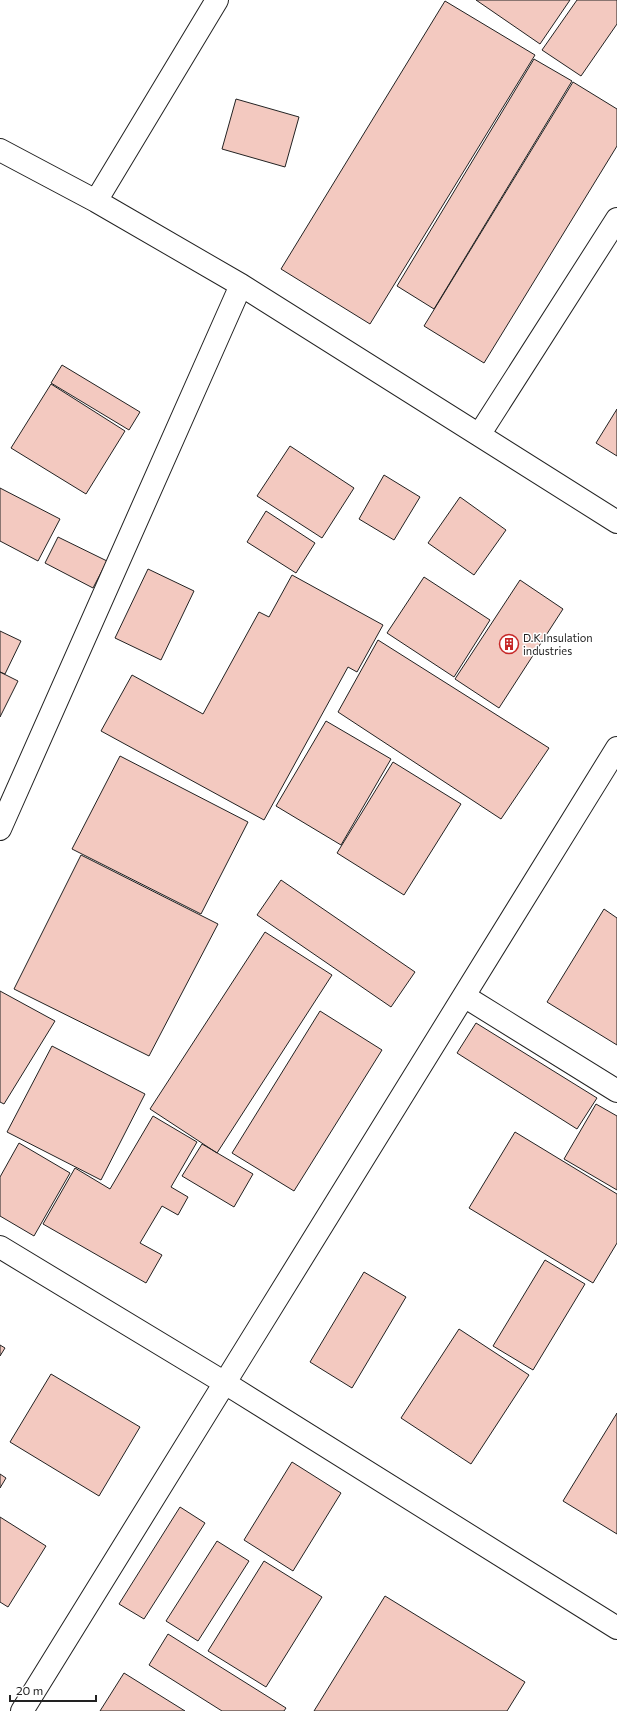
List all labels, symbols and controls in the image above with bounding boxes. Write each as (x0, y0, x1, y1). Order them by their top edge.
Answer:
place label: D.K.Insulation industries (523, 631, 593, 657)
building icon: D.K.Insulation industries (498, 633, 520, 655)
scale bar (10, 1677, 96, 1703)
text: 20 m (16, 1683, 43, 1697)

